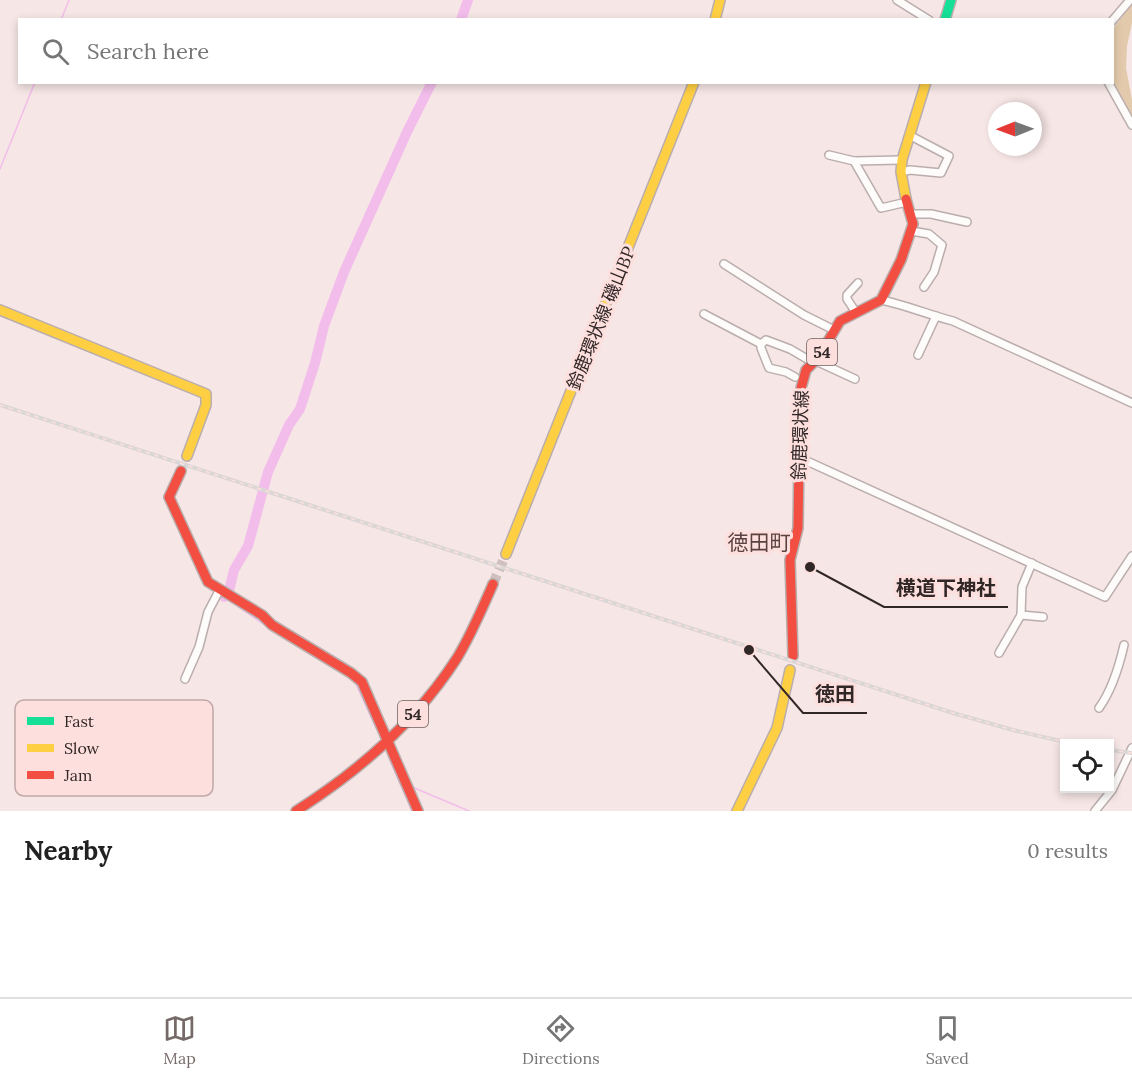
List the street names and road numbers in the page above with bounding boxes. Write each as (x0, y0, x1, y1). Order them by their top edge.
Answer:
street label: 鈴鹿環状線 磯山BP (562, 243, 640, 393)
road number: 54 (807, 339, 837, 365)
street label: 鈴鹿環状線 (787, 390, 813, 480)
road number: 54 (398, 701, 428, 727)

